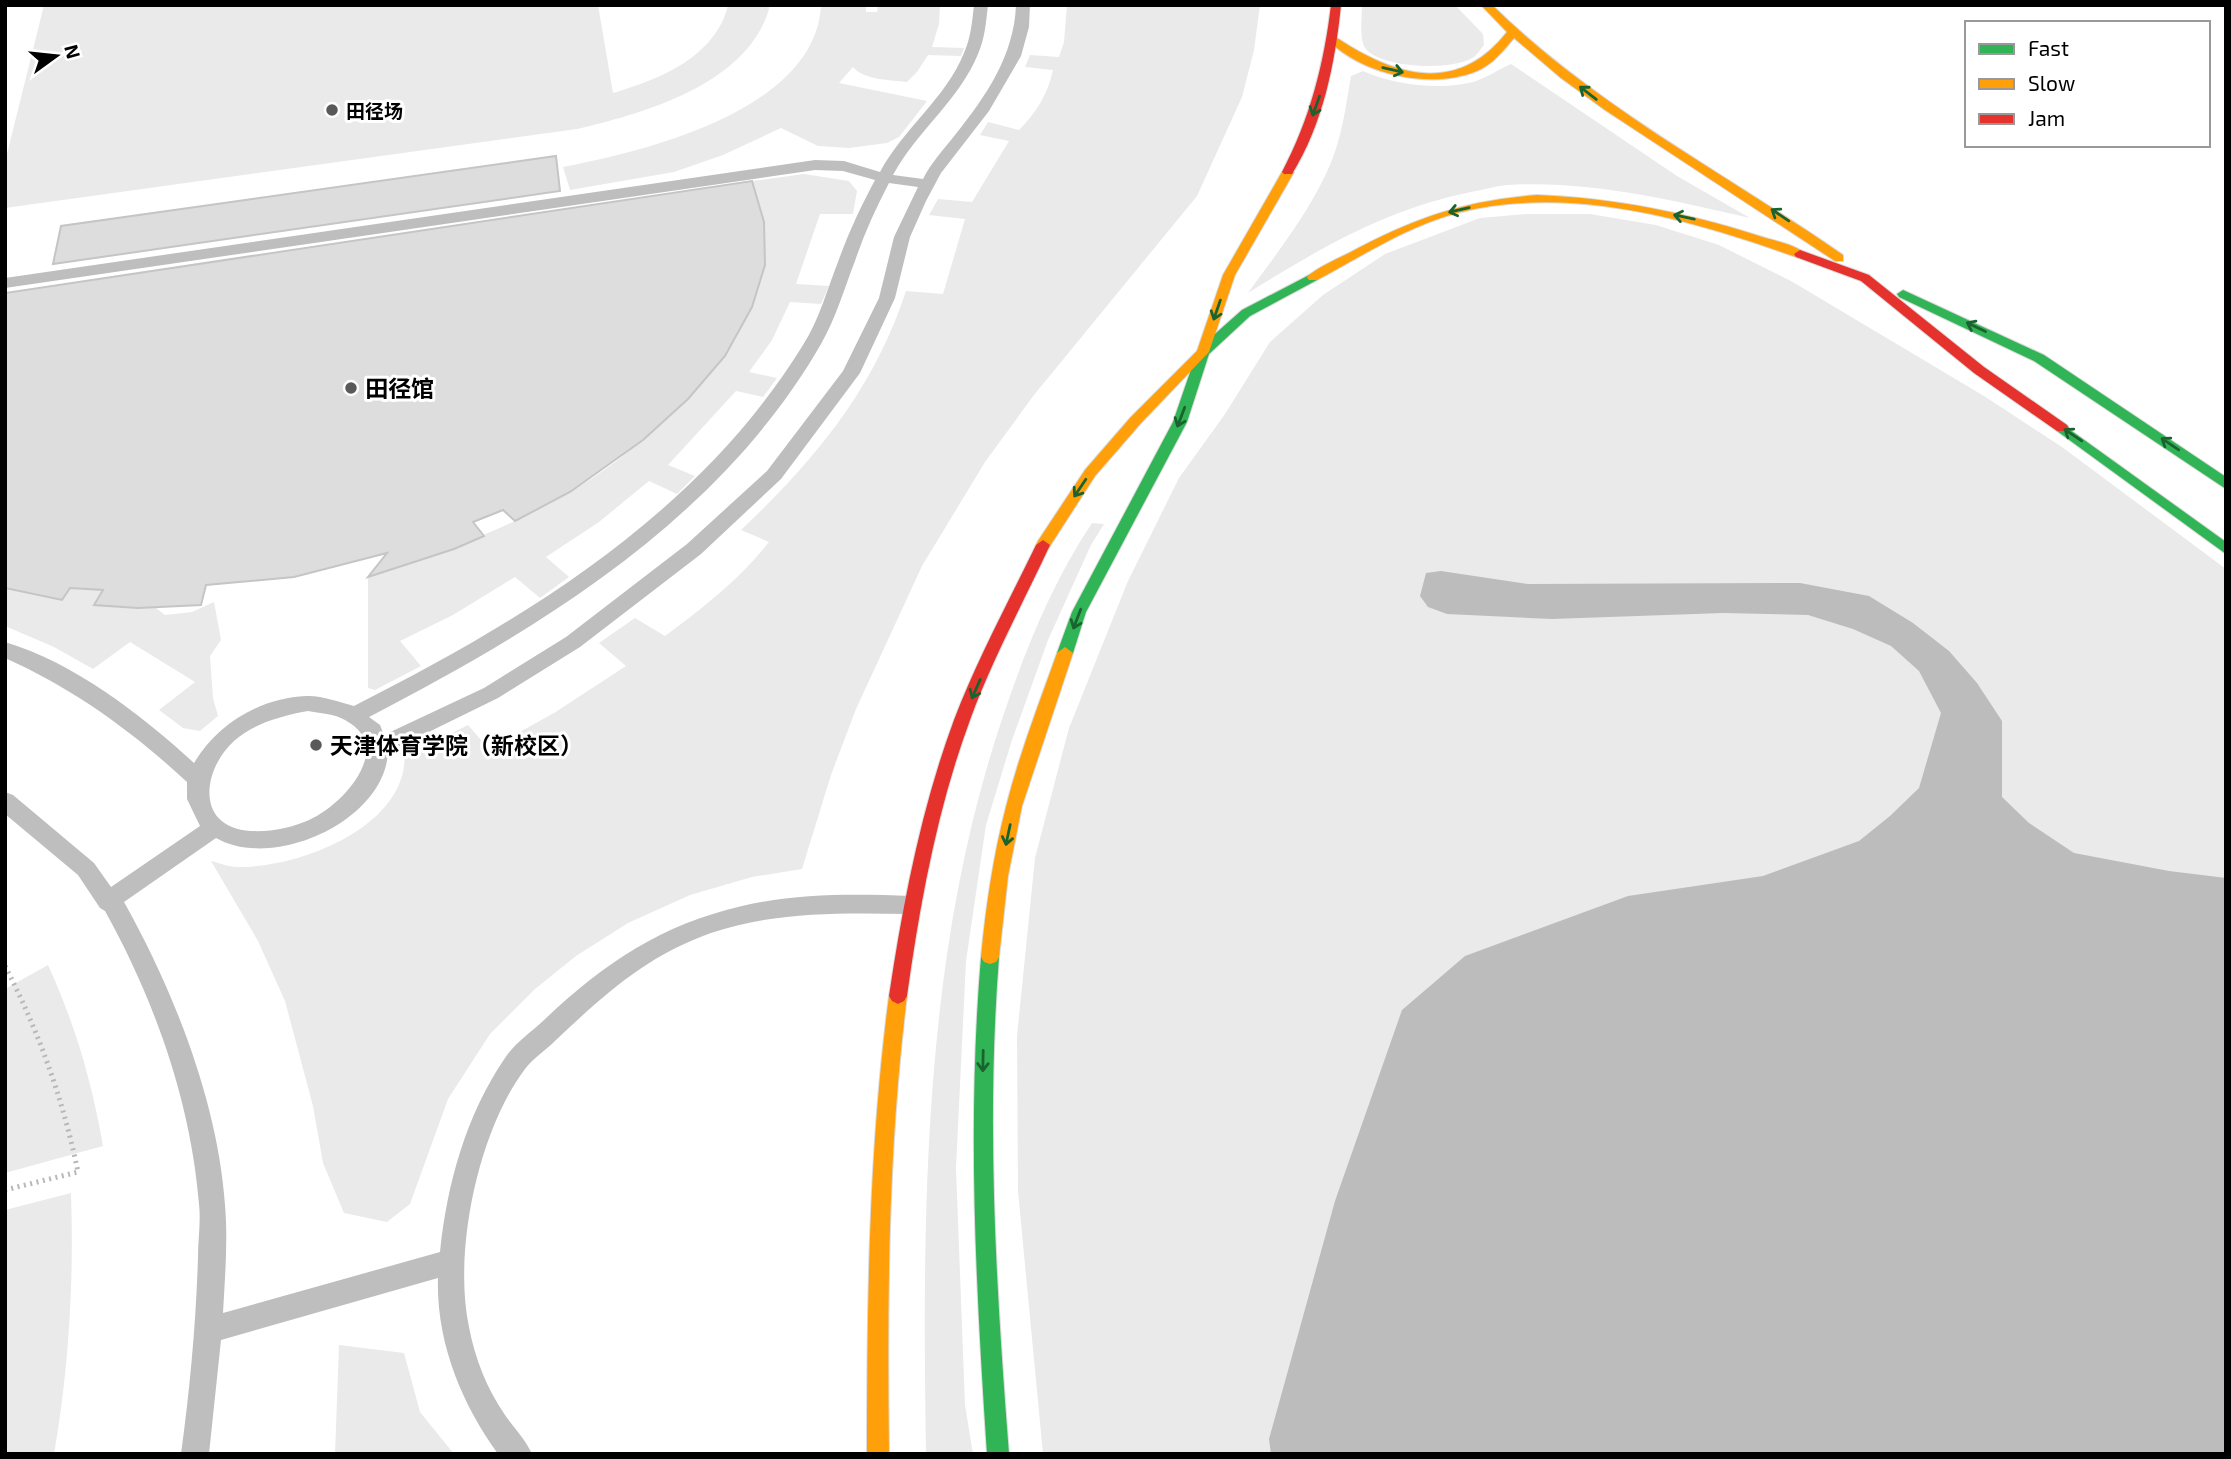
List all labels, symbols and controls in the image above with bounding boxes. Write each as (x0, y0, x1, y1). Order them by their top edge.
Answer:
north arrow (21, 21, 91, 91)
legend (1965, 21, 2210, 147)
text: Fast (2028, 35, 2069, 60)
text: N (60, 42, 86, 61)
one-way arrow (1381, 64, 1404, 78)
text: Slow (2028, 70, 2075, 95)
one-way arrow (1579, 85, 1598, 100)
one-way arrow (1308, 95, 1321, 117)
place label: 田径场 (346, 99, 403, 122)
marker: 田径场 (324, 102, 340, 118)
text: Jam (2028, 105, 2065, 130)
one-way arrow (1448, 204, 1471, 218)
one-way arrow (1771, 208, 1790, 222)
one-way arrow (1673, 210, 1696, 224)
one-way arrow (1210, 299, 1222, 321)
one-way arrow (1966, 319, 1987, 333)
place label: 田径馆 (365, 374, 434, 402)
marker: 田径馆 (343, 380, 359, 396)
one-way arrow (1174, 405, 1186, 427)
one-way arrow (2063, 428, 2083, 442)
one-way arrow (2161, 437, 2180, 452)
one-way arrow (1073, 477, 1087, 497)
one-way arrow (1070, 607, 1082, 629)
one-way arrow (969, 679, 982, 700)
place label: 天津体育学院（新校区） (330, 731, 583, 759)
marker: 天津体育学院（新校区） (308, 737, 324, 753)
one-way arrow (1000, 823, 1014, 846)
one-way arrow (976, 1049, 990, 1072)

